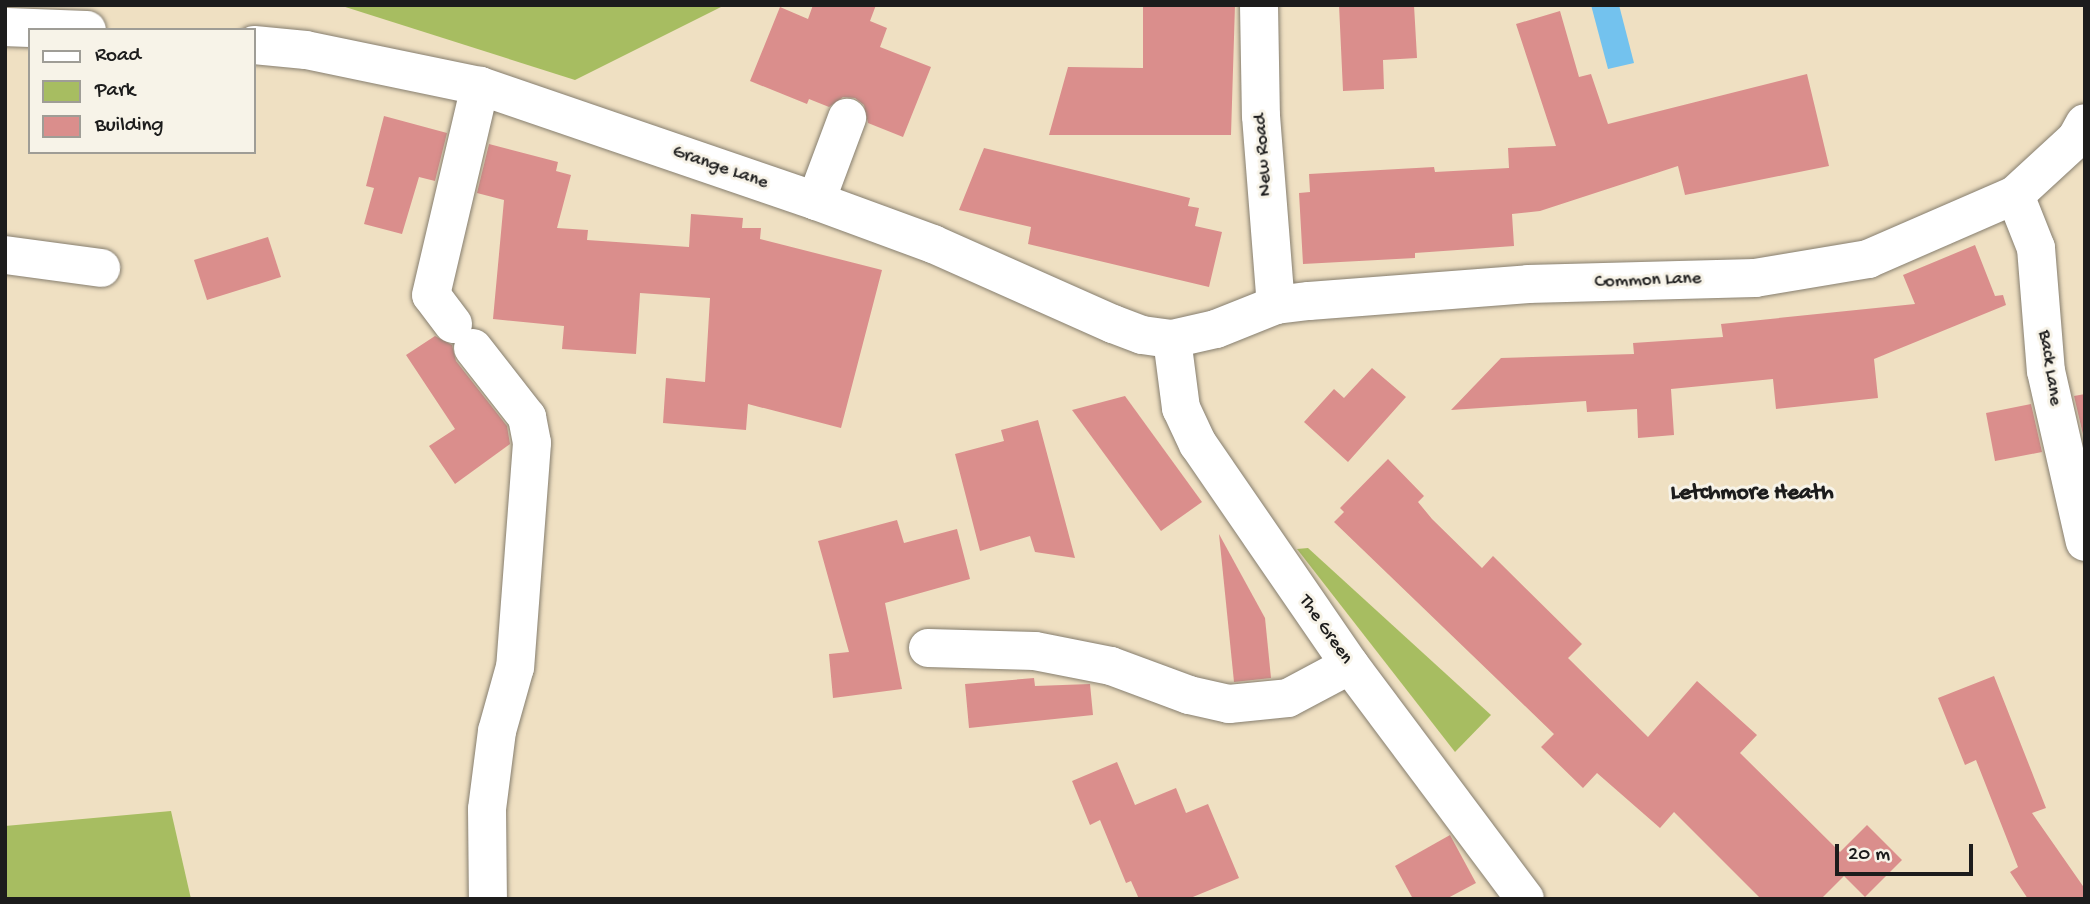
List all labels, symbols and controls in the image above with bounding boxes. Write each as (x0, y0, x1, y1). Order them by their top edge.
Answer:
legend (28, 28, 256, 154)
text: Road (95, 44, 141, 69)
text: Park (95, 79, 135, 104)
street label: New Road (1250, 113, 1278, 197)
text: Building (95, 114, 164, 139)
street label: Grange Lane (669, 141, 771, 195)
street label: Common Lane (1594, 268, 1702, 294)
street label: Back Lane (2032, 329, 2066, 407)
district label: Letchmore Heath (1670, 480, 1834, 508)
street label: The Green (1293, 591, 1357, 669)
scale bar (1838, 830, 1976, 874)
text: 20 m (1848, 843, 1890, 868)

